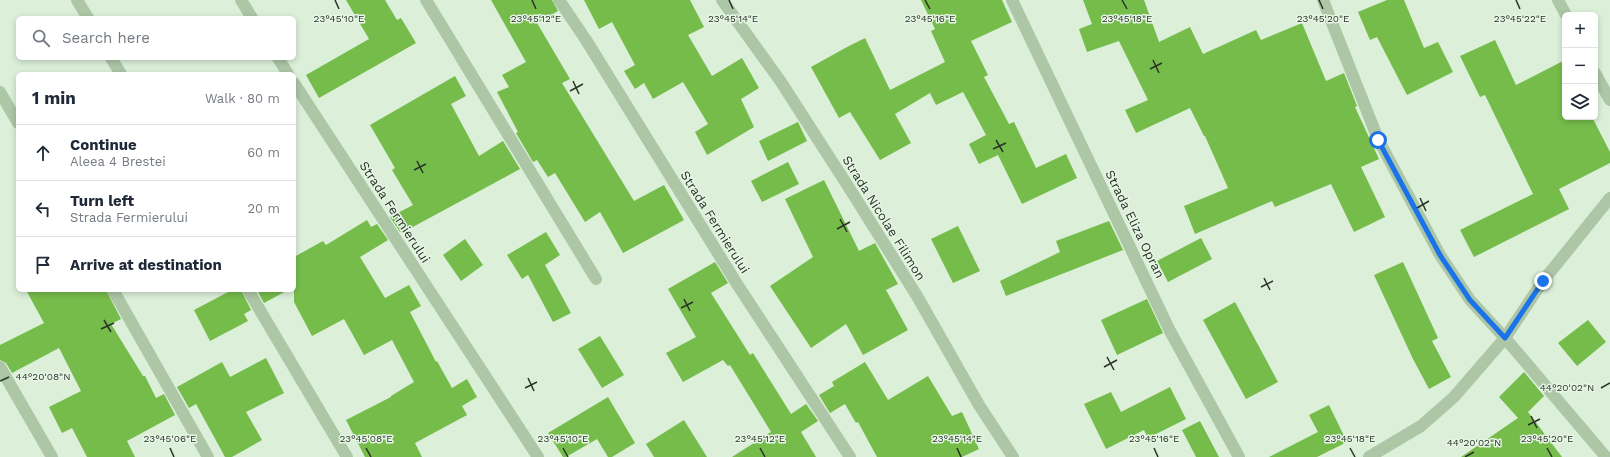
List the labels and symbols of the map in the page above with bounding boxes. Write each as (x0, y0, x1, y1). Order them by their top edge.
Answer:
text: 23°45'10"E (314, 13, 364, 24)
text: 23°45'12"E (511, 13, 561, 24)
text: 23°45'14"E (708, 13, 758, 24)
text: 23°45'16"E (905, 13, 955, 24)
text: 23°45'18"E (1102, 13, 1152, 24)
text: 23°45'20"E (1297, 13, 1349, 24)
text: 23°45'22"E (1494, 13, 1546, 24)
route start (1369, 131, 1387, 149)
street label: Strada Nicolae Filimon (839, 153, 929, 283)
street label: Strada Fermierului (357, 158, 433, 266)
street label: Strada Fermierului (677, 168, 753, 276)
street label: Strada Eliza Opran (1102, 168, 1168, 280)
route end (1534, 272, 1552, 290)
text: 44°20'08"N (16, 371, 70, 382)
text: 44°20'02"N (1540, 382, 1594, 393)
text: 23°45'06"E (144, 433, 197, 444)
text: 23°45'08"E (339, 433, 393, 444)
text: 23°45'10"E (538, 433, 588, 444)
text: 23°45'12"E (735, 433, 785, 444)
text: 23°45'14"E (932, 433, 982, 444)
text: 23°45'16"E (1129, 433, 1179, 444)
text: 23°45'18"E (1325, 433, 1375, 444)
text: 23°45'20"E (1521, 433, 1573, 444)
text: 44°20'02"N (1447, 437, 1501, 448)

